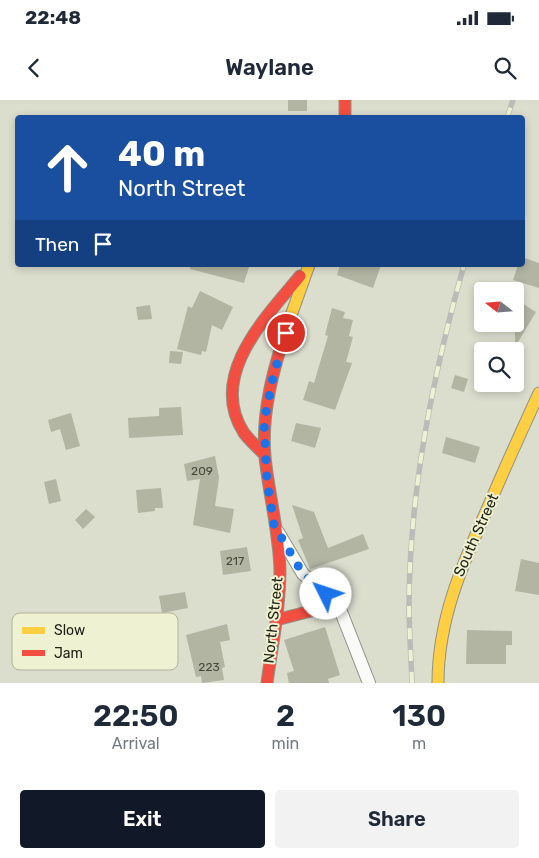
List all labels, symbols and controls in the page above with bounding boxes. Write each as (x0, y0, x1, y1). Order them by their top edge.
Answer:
text: 22:48 (25, 6, 81, 29)
icon: back (20, 54, 48, 82)
text: Waylane (225, 54, 314, 81)
icon: search (491, 54, 519, 82)
text: 40 m (118, 133, 205, 175)
icon: ahead (35, 135, 100, 200)
text: North Street (118, 175, 245, 202)
icon: arrive (89, 230, 117, 258)
text: Then (35, 233, 79, 256)
north arrow (474, 282, 524, 332)
map controls (474, 282, 524, 392)
pin (265, 312, 307, 354)
icon: arrive (272, 319, 300, 347)
button: search (474, 342, 524, 392)
house number: 209 (191, 464, 213, 478)
street label: South Street (450, 491, 502, 579)
house number: 217 (226, 554, 244, 568)
position arrow (299, 567, 351, 619)
street label: North Street (260, 576, 286, 664)
legend (12, 613, 178, 670)
text: Slow (54, 622, 85, 639)
text: Jam (54, 645, 83, 662)
house number: 223 (198, 660, 220, 674)
text: 22:50 (93, 698, 179, 734)
text: 2 (276, 698, 295, 734)
text: 130 (392, 698, 446, 734)
text: Arrival (112, 734, 160, 753)
text: min (272, 734, 299, 753)
text: m (412, 734, 426, 753)
button: Exit (20, 790, 265, 848)
button: Share (275, 790, 519, 848)

